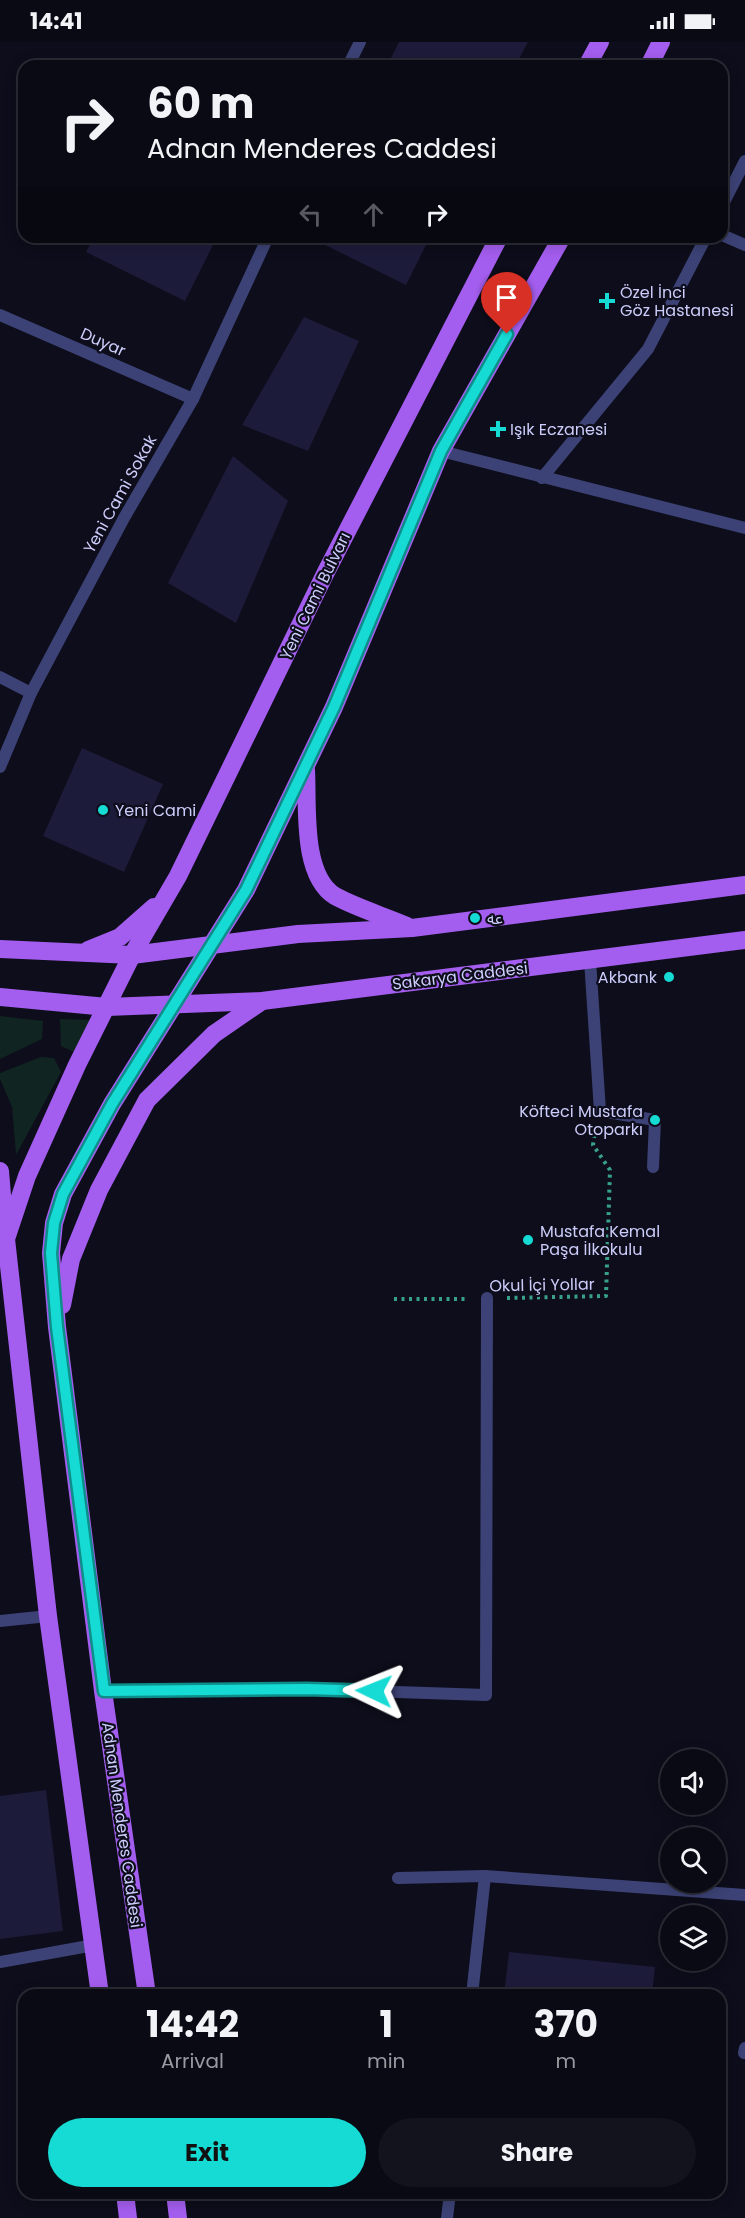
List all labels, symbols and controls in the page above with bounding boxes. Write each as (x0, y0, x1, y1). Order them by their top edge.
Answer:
text: 14:41 (30, 6, 83, 37)
text: 60 m (147, 74, 255, 133)
icon: right (48, 84, 126, 162)
text: Adnan Menderes Caddesi (147, 130, 497, 167)
icon: left (294, 198, 327, 231)
icon: ahead (357, 198, 390, 231)
icon: right (420, 198, 453, 231)
pin (481, 272, 532, 334)
icon: arrive (490, 281, 523, 314)
place label: Özel İnci Göz Hastanesi (620, 281, 734, 322)
marker: Özel İnci Göz Hastanesi (598, 292, 616, 310)
street label: Duyar (77, 322, 129, 362)
place label: Işık Eczanesi (510, 418, 607, 441)
marker: Işık Eczanesi (491, 422, 505, 436)
street label: Yeni Cami Sokak (78, 430, 163, 558)
street label: Yeni Cami Bulvarı (274, 528, 356, 664)
place label: Yeni Cami (115, 799, 196, 822)
marker: Yeni Cami (96, 803, 110, 817)
place label: عه (487, 907, 503, 930)
marker: عه (468, 911, 482, 925)
street label: Sakarya Caddesi (391, 956, 529, 996)
place label: Akbank (598, 966, 658, 989)
marker: Akbank (662, 970, 676, 984)
place label: Köfteci Mustafa Otoparkı (519, 1100, 643, 1141)
marker: Köfteci Mustafa Otoparkı (648, 1113, 662, 1127)
place label: Mustafa Kemal Paşa İlkokulu (540, 1220, 660, 1261)
marker: Mustafa Kemal Paşa İlkokulu (521, 1233, 535, 1247)
street label: Okul İçi Yollar (489, 1273, 595, 1297)
position arrow (342, 1659, 406, 1723)
street label: Adnan Menderes Caddesi (96, 1721, 148, 1929)
map controls (660, 1749, 726, 1971)
button: sound (660, 1749, 726, 1815)
button: search (660, 1827, 726, 1893)
button: layers (660, 1905, 726, 1971)
text: 14:42 (146, 1999, 239, 2050)
text: 1 (379, 1999, 393, 2050)
text: 370 (533, 1999, 598, 2050)
text: Arrival (161, 2047, 224, 2075)
text: min (367, 2047, 405, 2075)
text: m (555, 2047, 576, 2075)
button: Exit (48, 2118, 366, 2187)
button: Share (378, 2118, 696, 2187)

